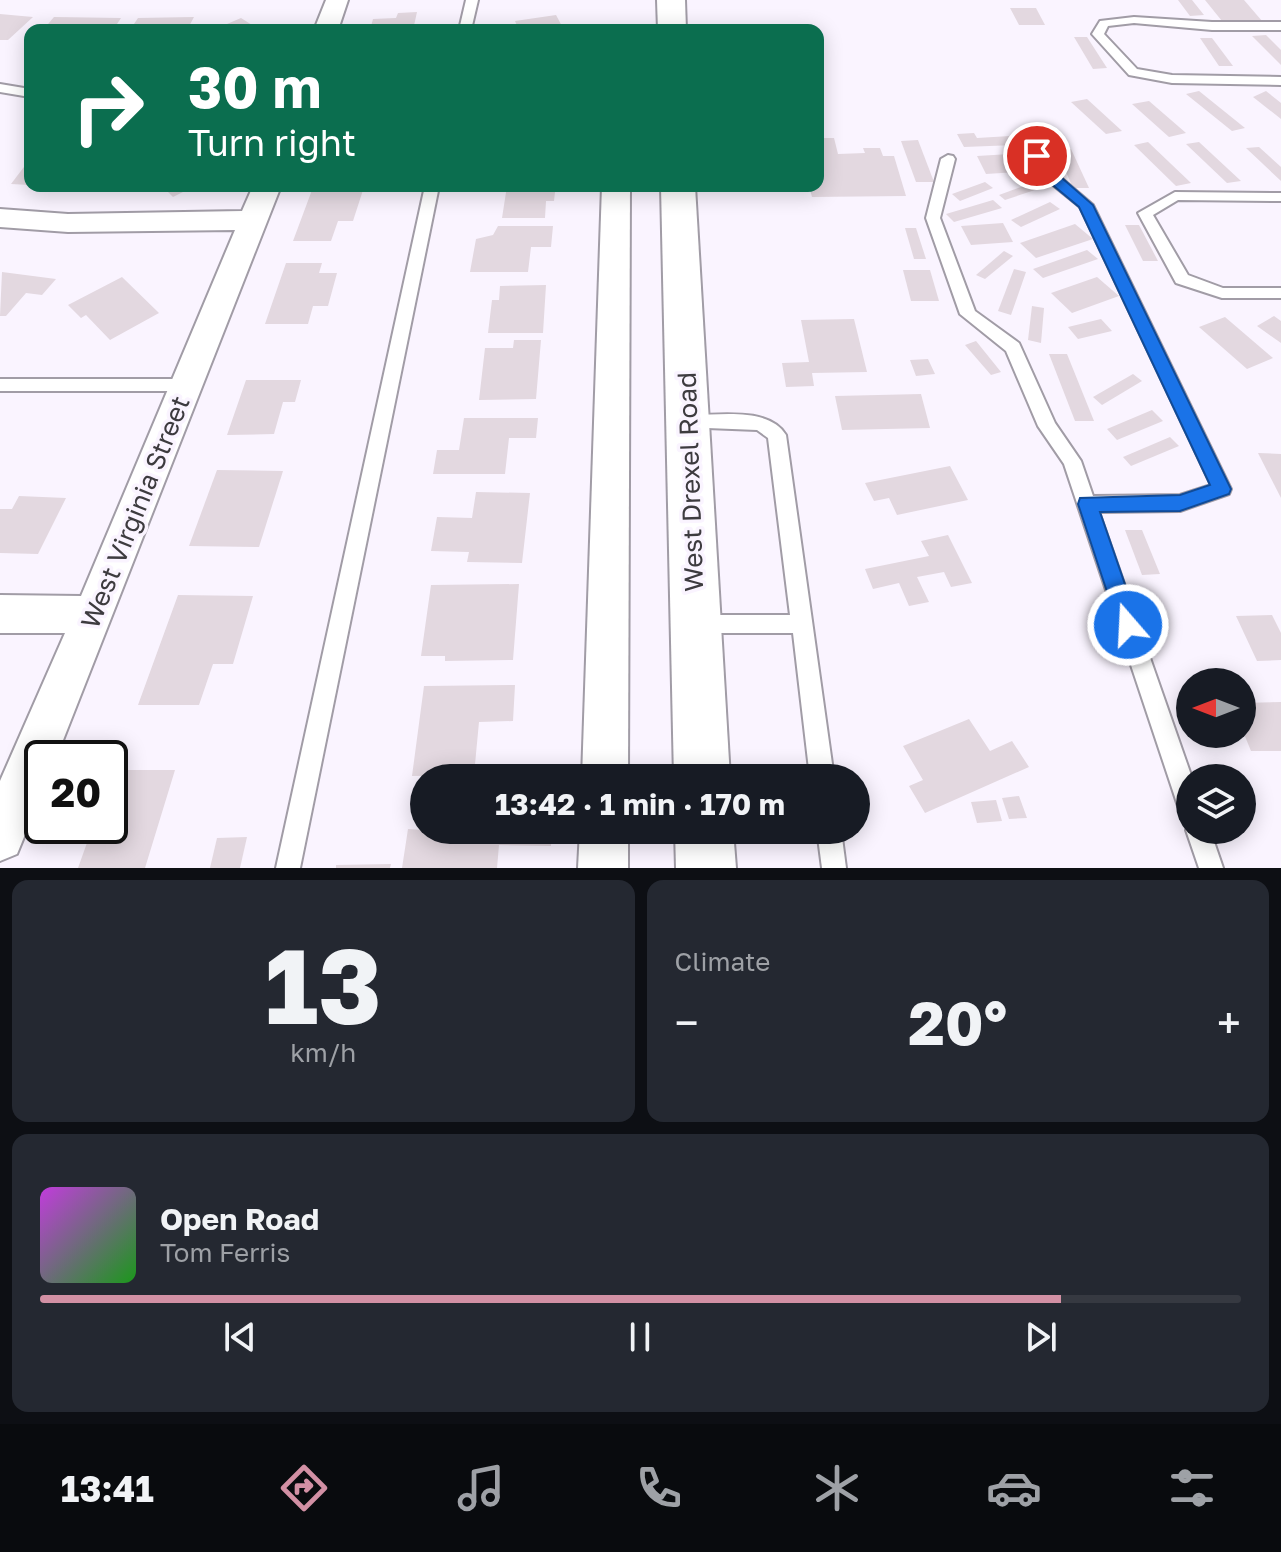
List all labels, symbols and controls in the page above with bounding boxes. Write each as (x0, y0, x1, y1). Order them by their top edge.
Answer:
text: 30 m (188, 53, 322, 120)
icon: right (56, 56, 160, 160)
text: Turn right (188, 121, 356, 164)
pin (1003, 122, 1071, 190)
icon: arrive (1015, 134, 1059, 178)
street label: West Drexel Road (671, 372, 709, 592)
street label: West Virginia Street (74, 391, 196, 633)
position arrow (1086, 583, 1170, 667)
north arrow (1176, 668, 1256, 748)
map controls (1176, 668, 1256, 844)
speed limit sign: 20 (24, 740, 128, 844)
button: layers (1176, 764, 1256, 844)
text: 13:42 · 1 min · 170 m (495, 786, 785, 822)
text: 13 (265, 922, 382, 1047)
text: Climate (675, 946, 770, 977)
text: 20° (908, 986, 1007, 1058)
text: − (675, 996, 699, 1049)
text: + (1217, 996, 1241, 1049)
text: km/h (290, 1037, 356, 1068)
text: Open Road (160, 1201, 319, 1237)
text: Tom Ferris (160, 1237, 290, 1268)
icon: previous (218, 1315, 262, 1359)
icon: pause (618, 1315, 662, 1359)
icon: next (1019, 1315, 1063, 1359)
icon: directions (276, 1460, 332, 1516)
icon: music (453, 1460, 509, 1516)
icon: phone (631, 1460, 687, 1516)
icon: climate (809, 1460, 865, 1516)
icon: car (986, 1460, 1042, 1516)
icon: filters (1164, 1460, 1220, 1516)
text: 13:41 (61, 1467, 154, 1510)

